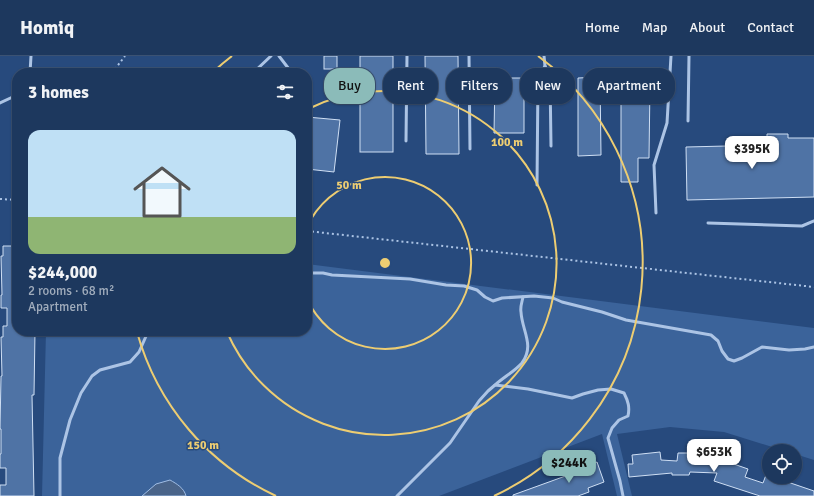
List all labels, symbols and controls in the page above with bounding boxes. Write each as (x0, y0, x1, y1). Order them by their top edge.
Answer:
text: Homiq (20, 16, 74, 40)
text: Home (585, 19, 620, 36)
text: Map (642, 19, 667, 36)
text: About (689, 19, 725, 36)
text: Contact (747, 19, 794, 36)
chip: Buy (324, 68, 375, 104)
chip: Rent (383, 68, 438, 104)
chip: Filters (446, 68, 512, 104)
chip: New (520, 68, 575, 104)
chip: Apartment (583, 68, 675, 104)
icon: filters (274, 81, 296, 103)
text: 3 homes (28, 82, 89, 103)
text: 100 m (491, 135, 523, 150)
pin: $395K (724, 136, 780, 170)
text: $395K (734, 141, 770, 157)
icon: home (126, 156, 198, 228)
text: 50 m (336, 178, 362, 193)
centre of rings (378, 256, 392, 270)
text: $244,000 (28, 262, 97, 283)
text: 2 rooms · 68 m² (28, 283, 114, 299)
text: Apartment (28, 299, 88, 315)
text: 150 m (187, 438, 219, 453)
pin: $653K (686, 439, 742, 473)
text: $653K (696, 444, 732, 460)
map controls (762, 444, 802, 484)
button: locate (762, 444, 802, 484)
pin: $244K (541, 450, 597, 484)
text: $244K (551, 455, 587, 471)

